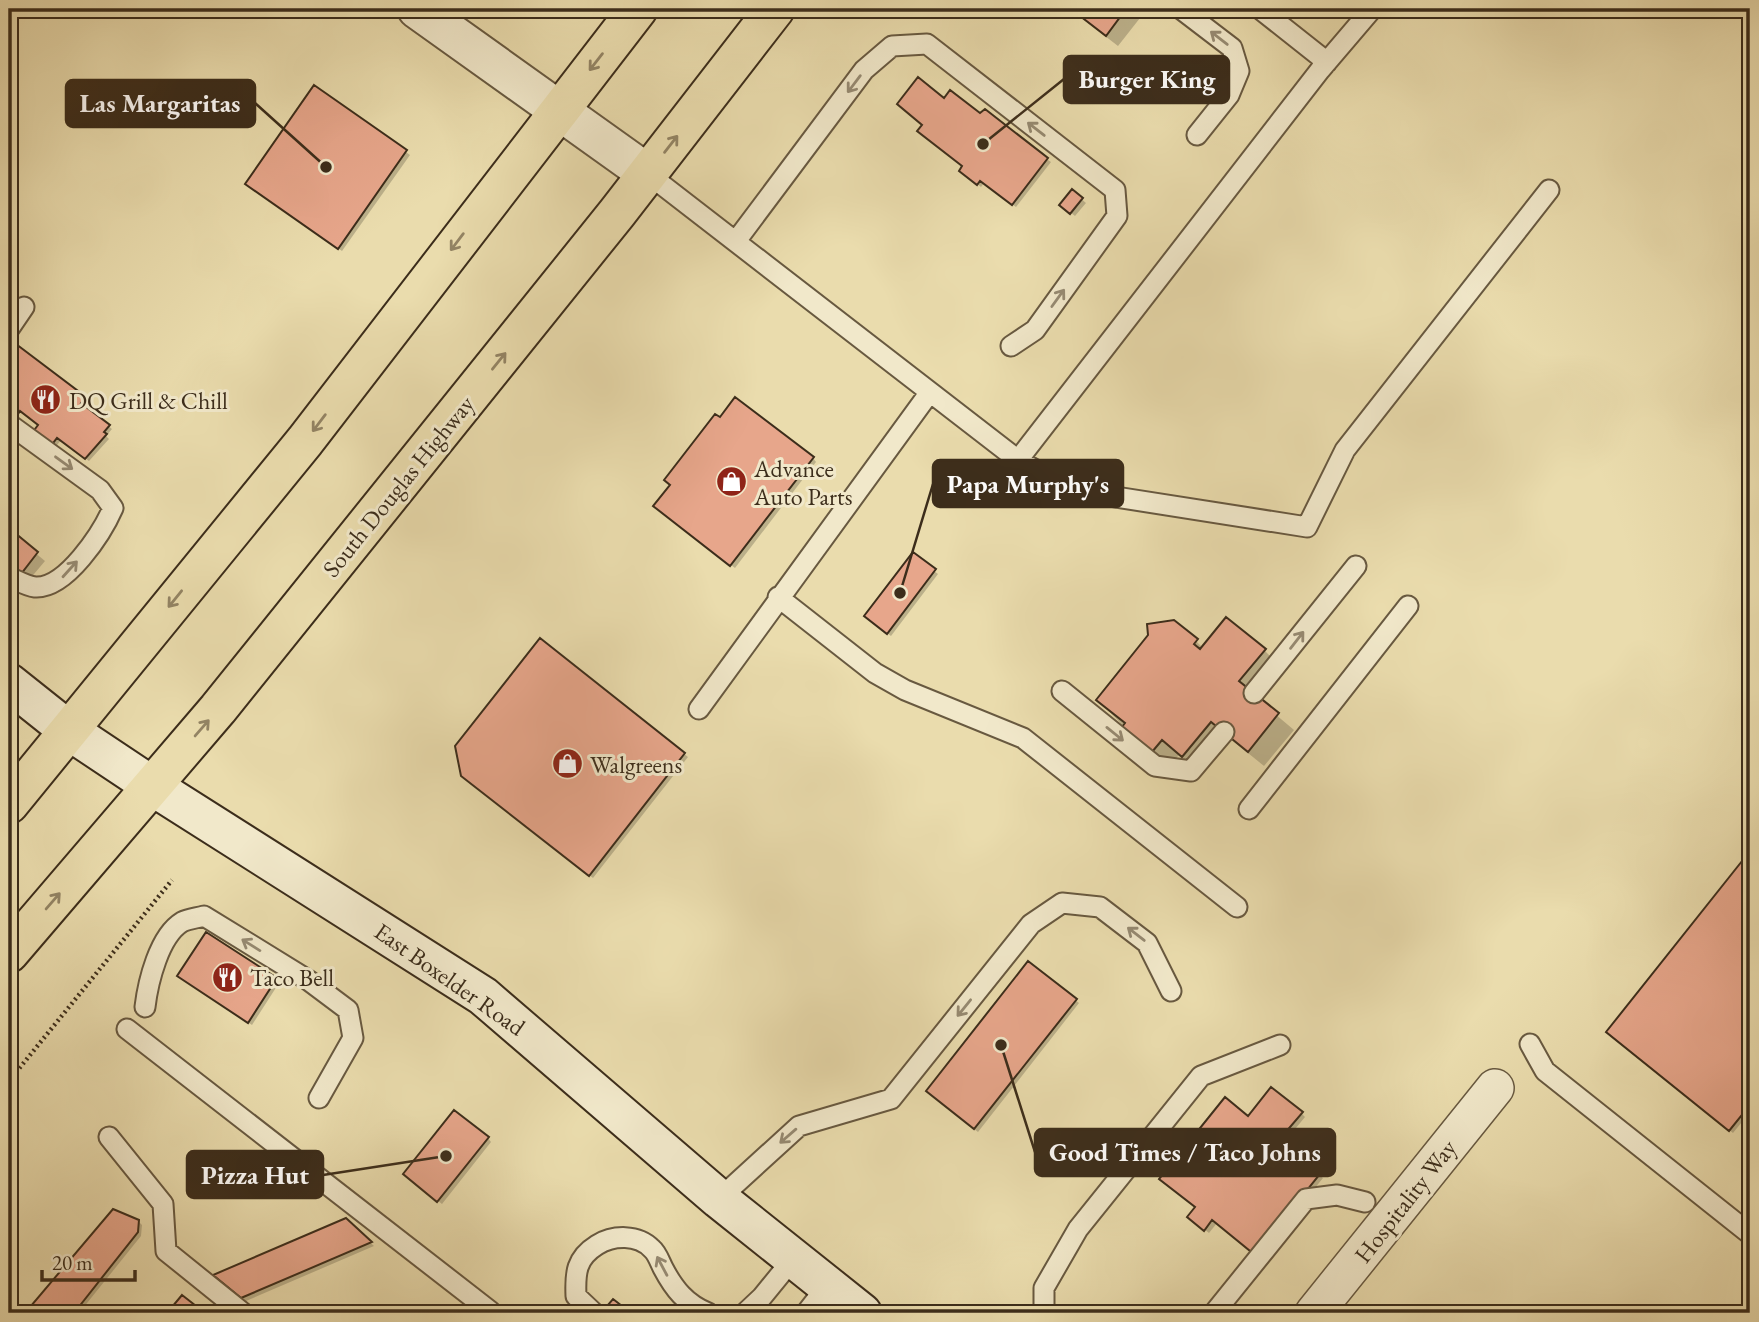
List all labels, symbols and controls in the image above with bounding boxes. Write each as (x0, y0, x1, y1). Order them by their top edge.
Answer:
one-way arrow (1210, 30, 1228, 45)
one-way arrow (589, 53, 604, 71)
callout: Burger King (1064, 56, 1229, 103)
text: Burger King (1078, 62, 1217, 96)
one-way arrow (846, 74, 861, 93)
callout: Las Margaritas (66, 80, 255, 127)
text: Las Margaritas (80, 86, 240, 120)
one-way arrow (1028, 121, 1046, 136)
one-way arrow (663, 136, 678, 154)
one-way arrow (449, 233, 464, 251)
one-way arrow (1051, 289, 1065, 308)
one-way arrow (491, 352, 506, 370)
restaurant icon: DQ Grill & Chill (29, 383, 63, 417)
place label: DQ Grill & Chill (69, 385, 228, 416)
street label: South Douglas Highway (315, 389, 481, 583)
one-way arrow (311, 413, 326, 432)
place label: Advance Auto Parts (753, 453, 852, 512)
one-way arrow (54, 455, 73, 470)
callout: Papa Murphy's (933, 460, 1123, 507)
shop icon: Advance Auto Parts (714, 465, 748, 499)
text: Papa Murphy's (947, 467, 1109, 501)
one-way arrow (62, 560, 78, 578)
one-way arrow (167, 590, 182, 608)
one-way arrow (1289, 631, 1304, 650)
one-way arrow (194, 720, 210, 738)
one-way arrow (1105, 726, 1123, 742)
shop icon: Walgreens (550, 747, 584, 781)
place label: Walgreens (590, 749, 682, 780)
one-way arrow (45, 892, 61, 910)
street label: East Boxelder Road (369, 916, 532, 1043)
one-way arrow (1127, 927, 1145, 942)
one-way arrow (241, 937, 261, 951)
restaurant icon: Taco Bell (210, 960, 244, 994)
place label: Taco Bell (250, 962, 334, 993)
one-way arrow (957, 998, 972, 1016)
one-way arrow (780, 1127, 797, 1144)
callout: Good Times / Taco Johns (1035, 1129, 1335, 1176)
street label: Hospitality Way (1347, 1133, 1463, 1269)
text: Good Times / Taco Johns (1049, 1135, 1321, 1169)
callout: Pizza Hut (187, 1151, 323, 1198)
text: Pizza Hut (201, 1158, 309, 1192)
scale bar (42, 1238, 135, 1282)
text: 20 m (52, 1249, 93, 1276)
one-way arrow (655, 1256, 668, 1277)

